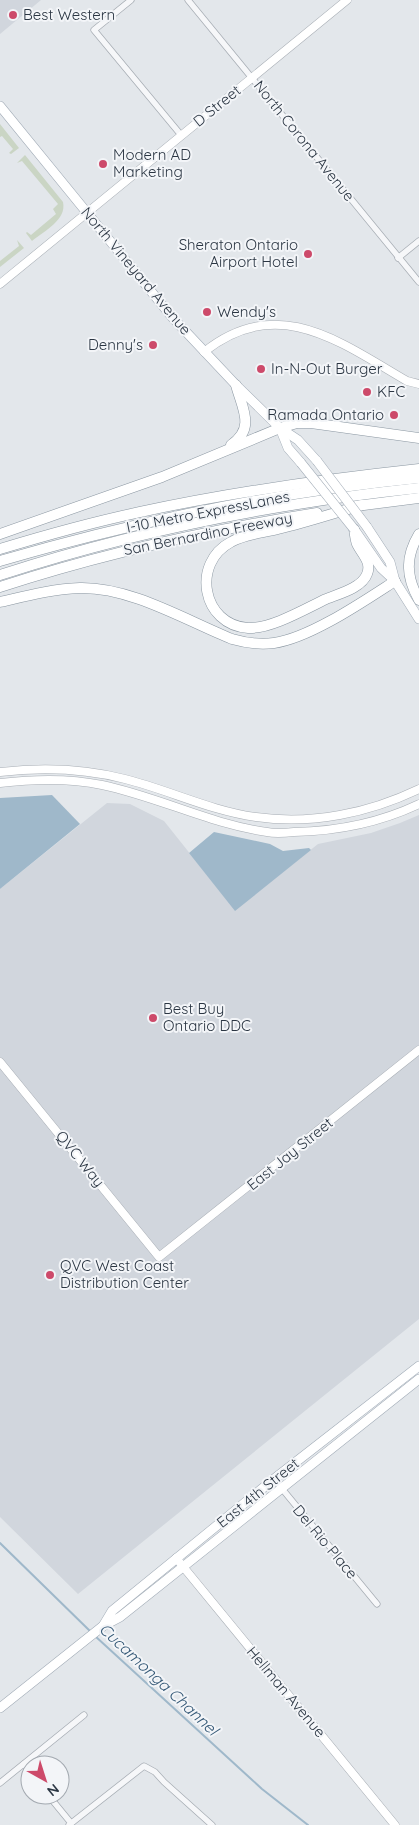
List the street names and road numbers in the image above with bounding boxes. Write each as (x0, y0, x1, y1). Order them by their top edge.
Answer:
street label: North Corona Avenue (250, 76, 359, 205)
street label: D Street (189, 81, 244, 131)
street label: North Vineyard Avenue (77, 203, 195, 339)
street label: I-10 Metro ExpressLanes (125, 486, 291, 537)
street label: San Bernardino Freeway (122, 508, 294, 559)
street label: East Jay Street (243, 1113, 337, 1194)
street label: QVC Way (52, 1127, 109, 1191)
street label: East 4th Street (213, 1454, 303, 1532)
street label: Del Rio Place (289, 1501, 362, 1583)
street label: Hellman Avenue (243, 1642, 330, 1741)

